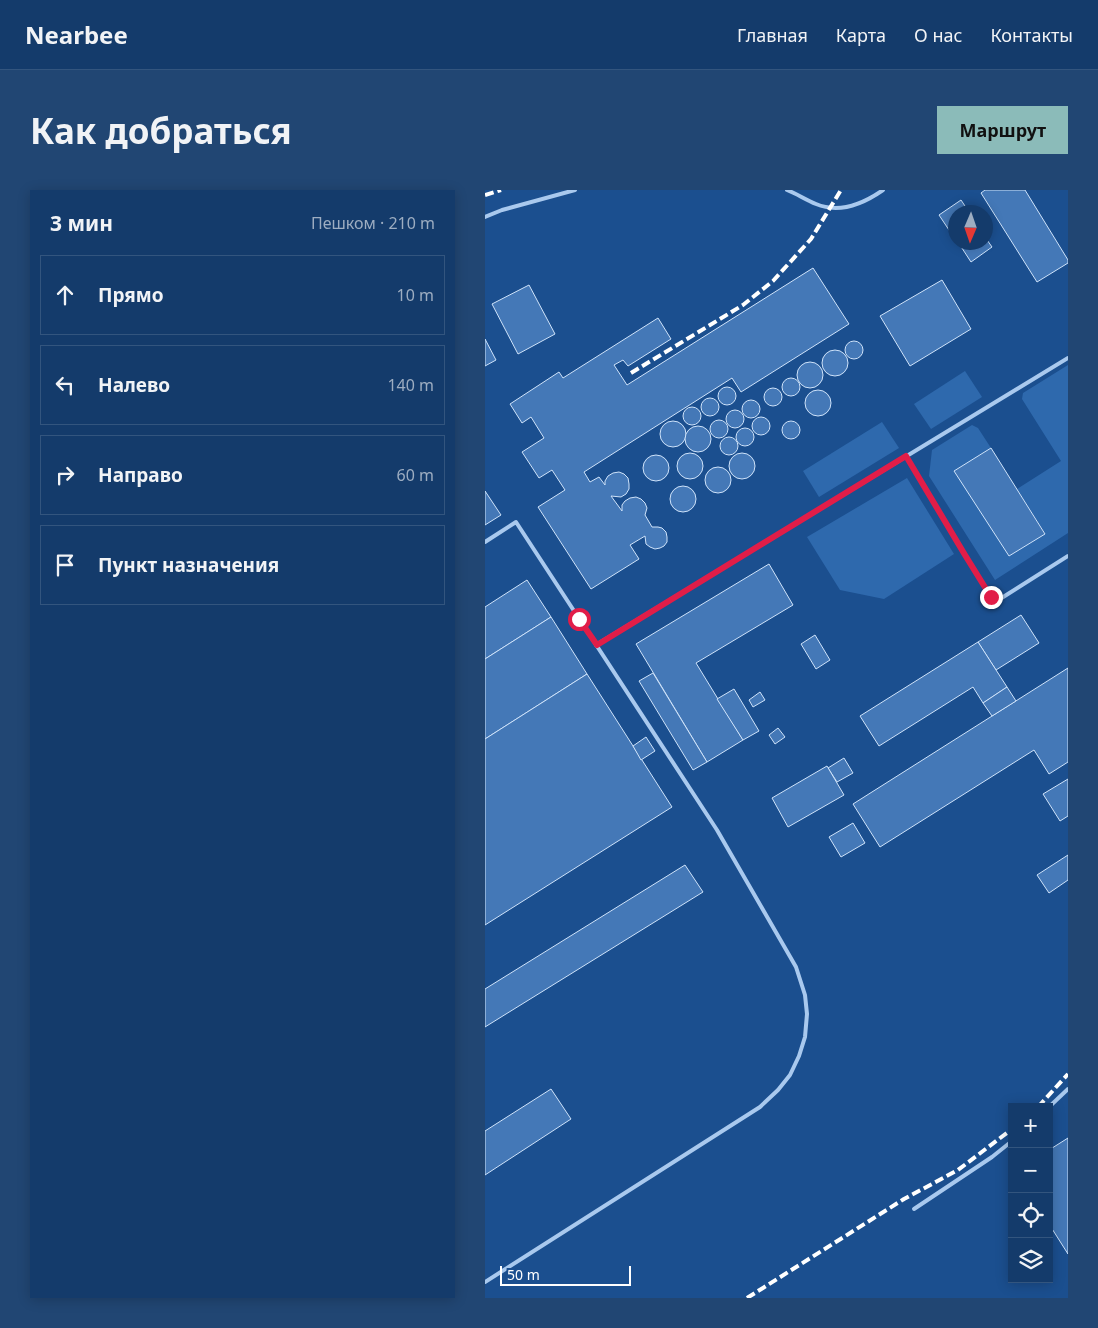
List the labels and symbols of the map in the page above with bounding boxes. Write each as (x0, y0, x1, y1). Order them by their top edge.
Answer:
north arrow (948, 205, 993, 250)
route end (980, 586, 1003, 609)
route start (568, 608, 591, 631)
scale bar (500, 1263, 631, 1286)

